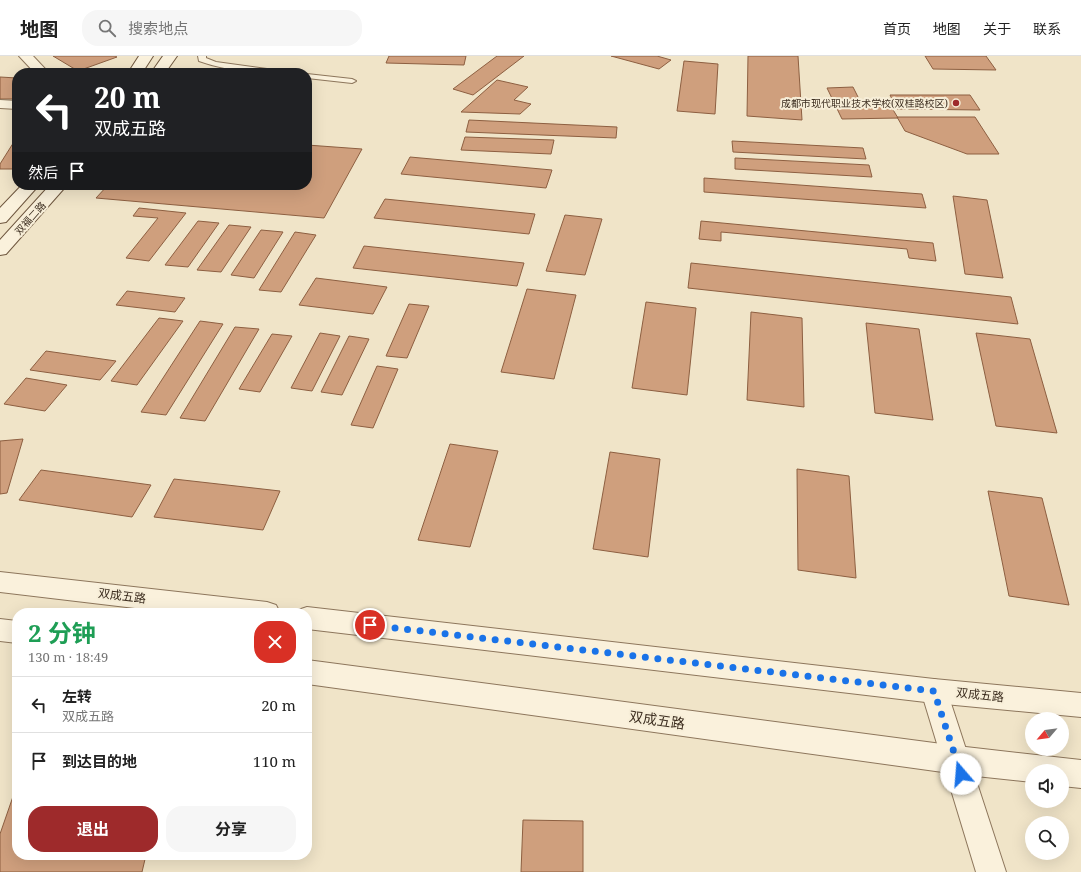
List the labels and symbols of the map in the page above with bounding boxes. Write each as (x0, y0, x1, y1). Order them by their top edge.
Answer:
place label: 成都市现代职业技术学校(双桂路校区) (781, 96, 948, 110)
marker: 成都市现代职业技术学校(双桂路校区) (951, 98, 961, 108)
street label: 双福二路 (11, 198, 49, 238)
street label: 双成五路 (97, 584, 147, 607)
pin (353, 608, 387, 642)
street label: 双成五路 (955, 684, 1005, 705)
street label: 双成五路 (628, 706, 686, 733)
north arrow (1025, 712, 1069, 756)
position arrow (940, 753, 982, 795)

